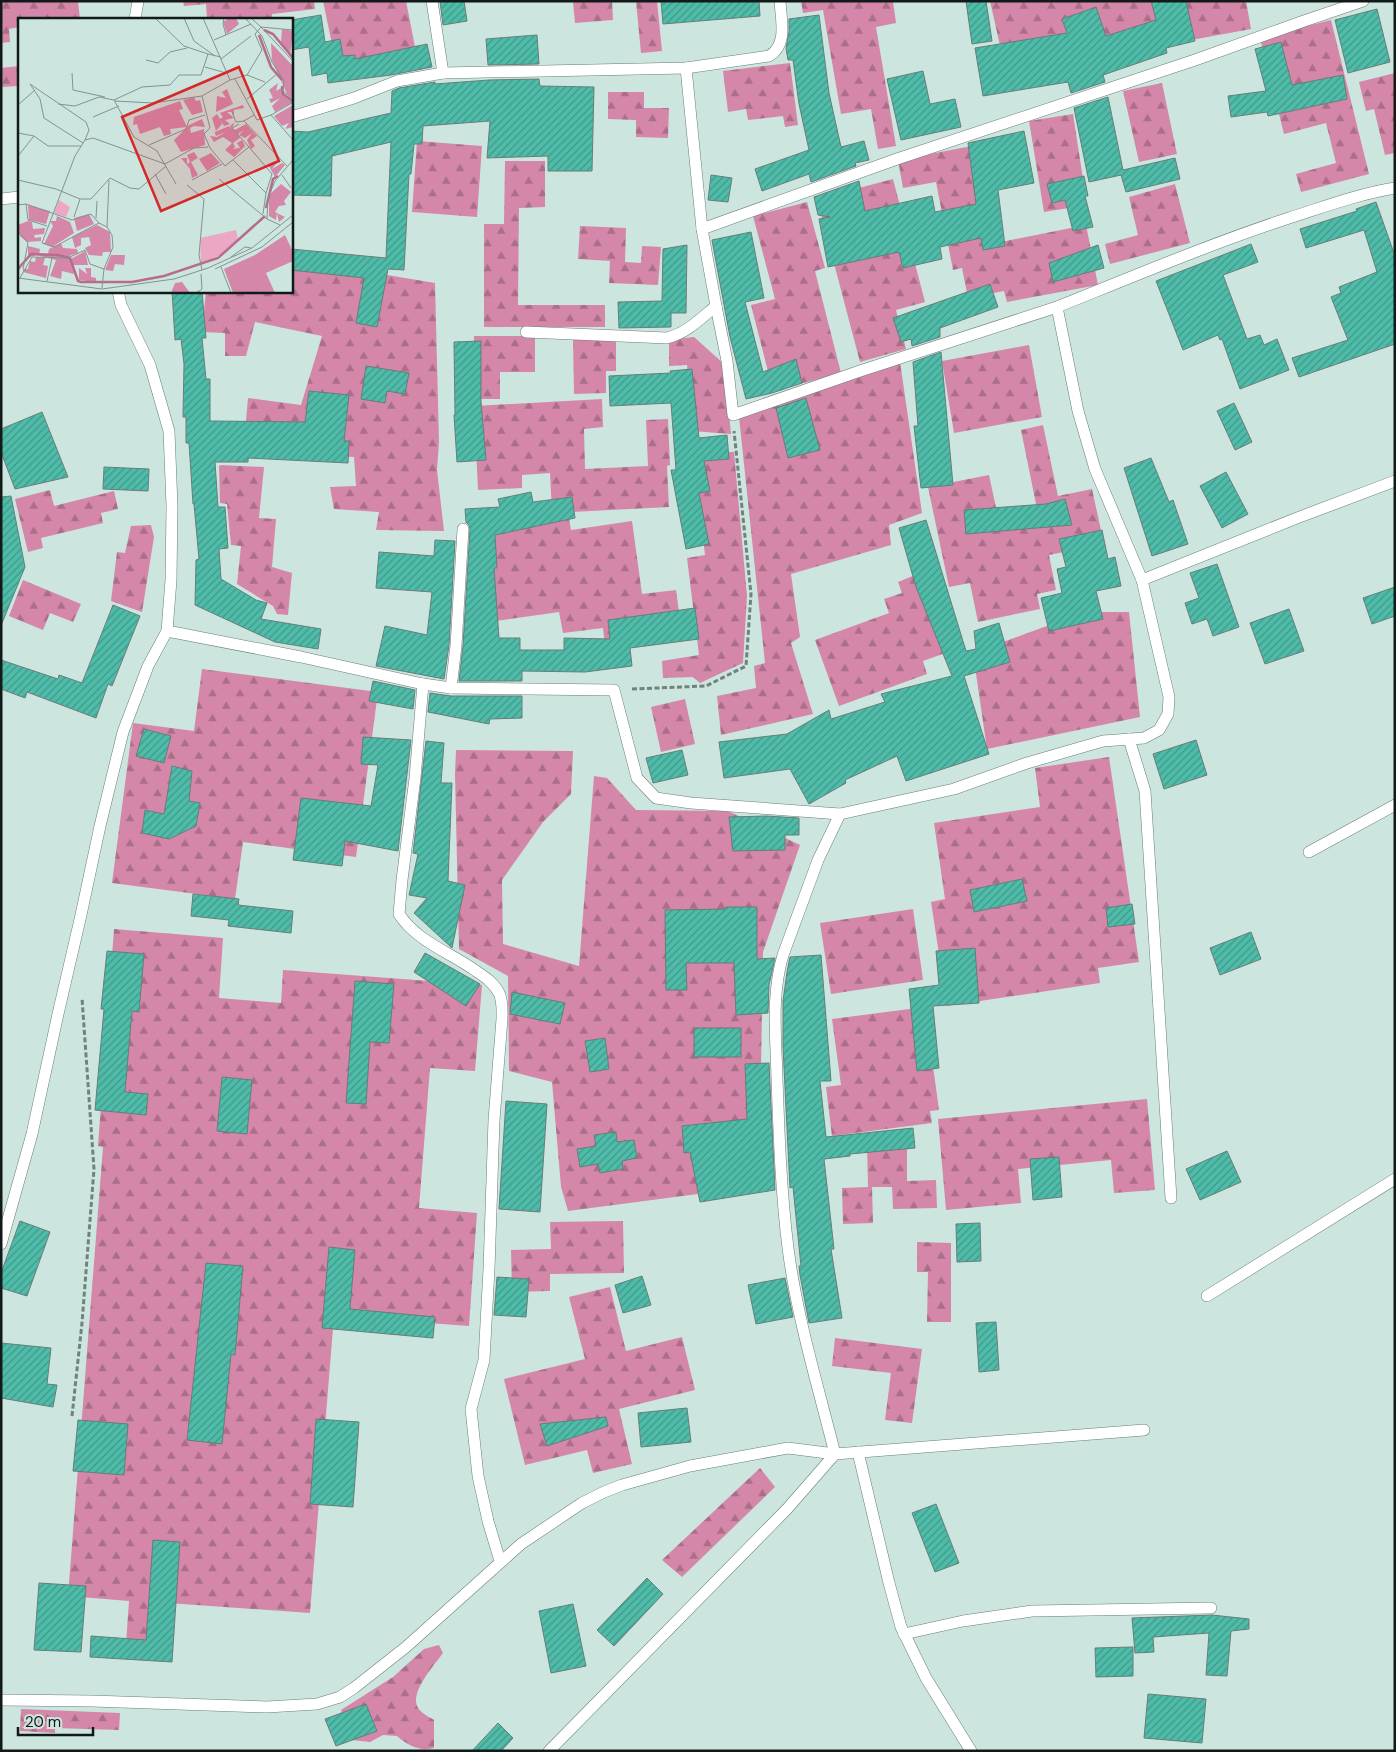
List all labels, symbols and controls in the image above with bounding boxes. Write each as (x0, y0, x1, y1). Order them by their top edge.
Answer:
inset map (18, 18, 292, 292)
scale bar (18, 1704, 92, 1736)
text: 20 m (25, 1712, 61, 1732)

